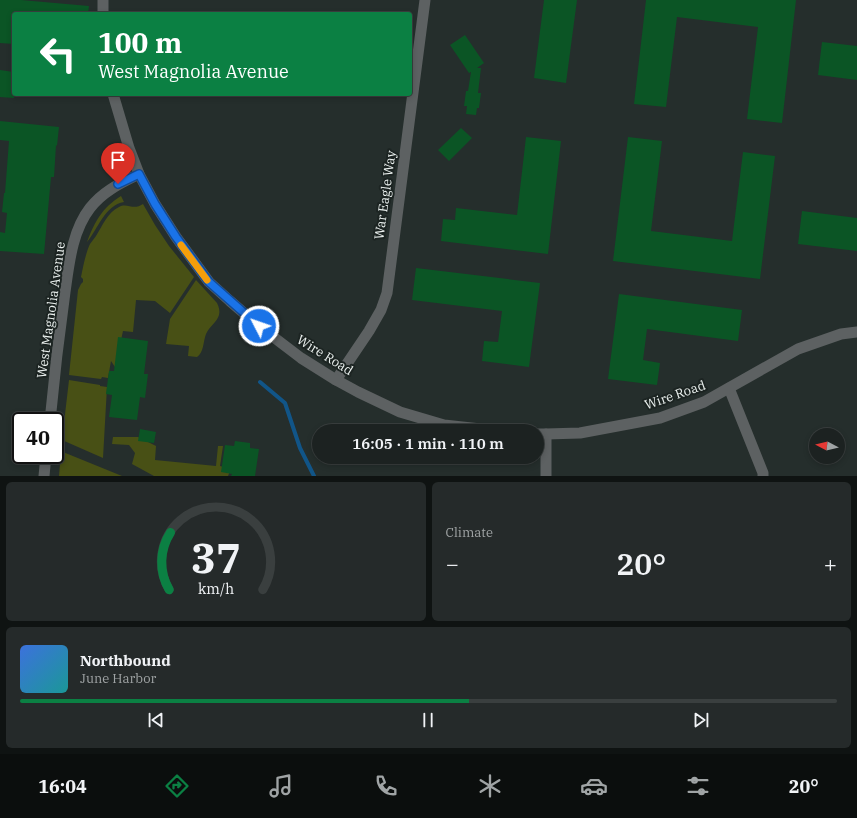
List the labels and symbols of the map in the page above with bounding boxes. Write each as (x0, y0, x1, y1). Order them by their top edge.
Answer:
pin (101, 143, 135, 184)
street label: War Eagle Way (370, 149, 400, 241)
street label: West Magnolia Avenue (33, 241, 69, 379)
position arrow (238, 305, 280, 347)
street label: Wire Road (294, 331, 356, 379)
street label: Wire Road (642, 377, 708, 413)
speed limit sign: 40 (12, 412, 64, 464)
north arrow (809, 428, 845, 464)

